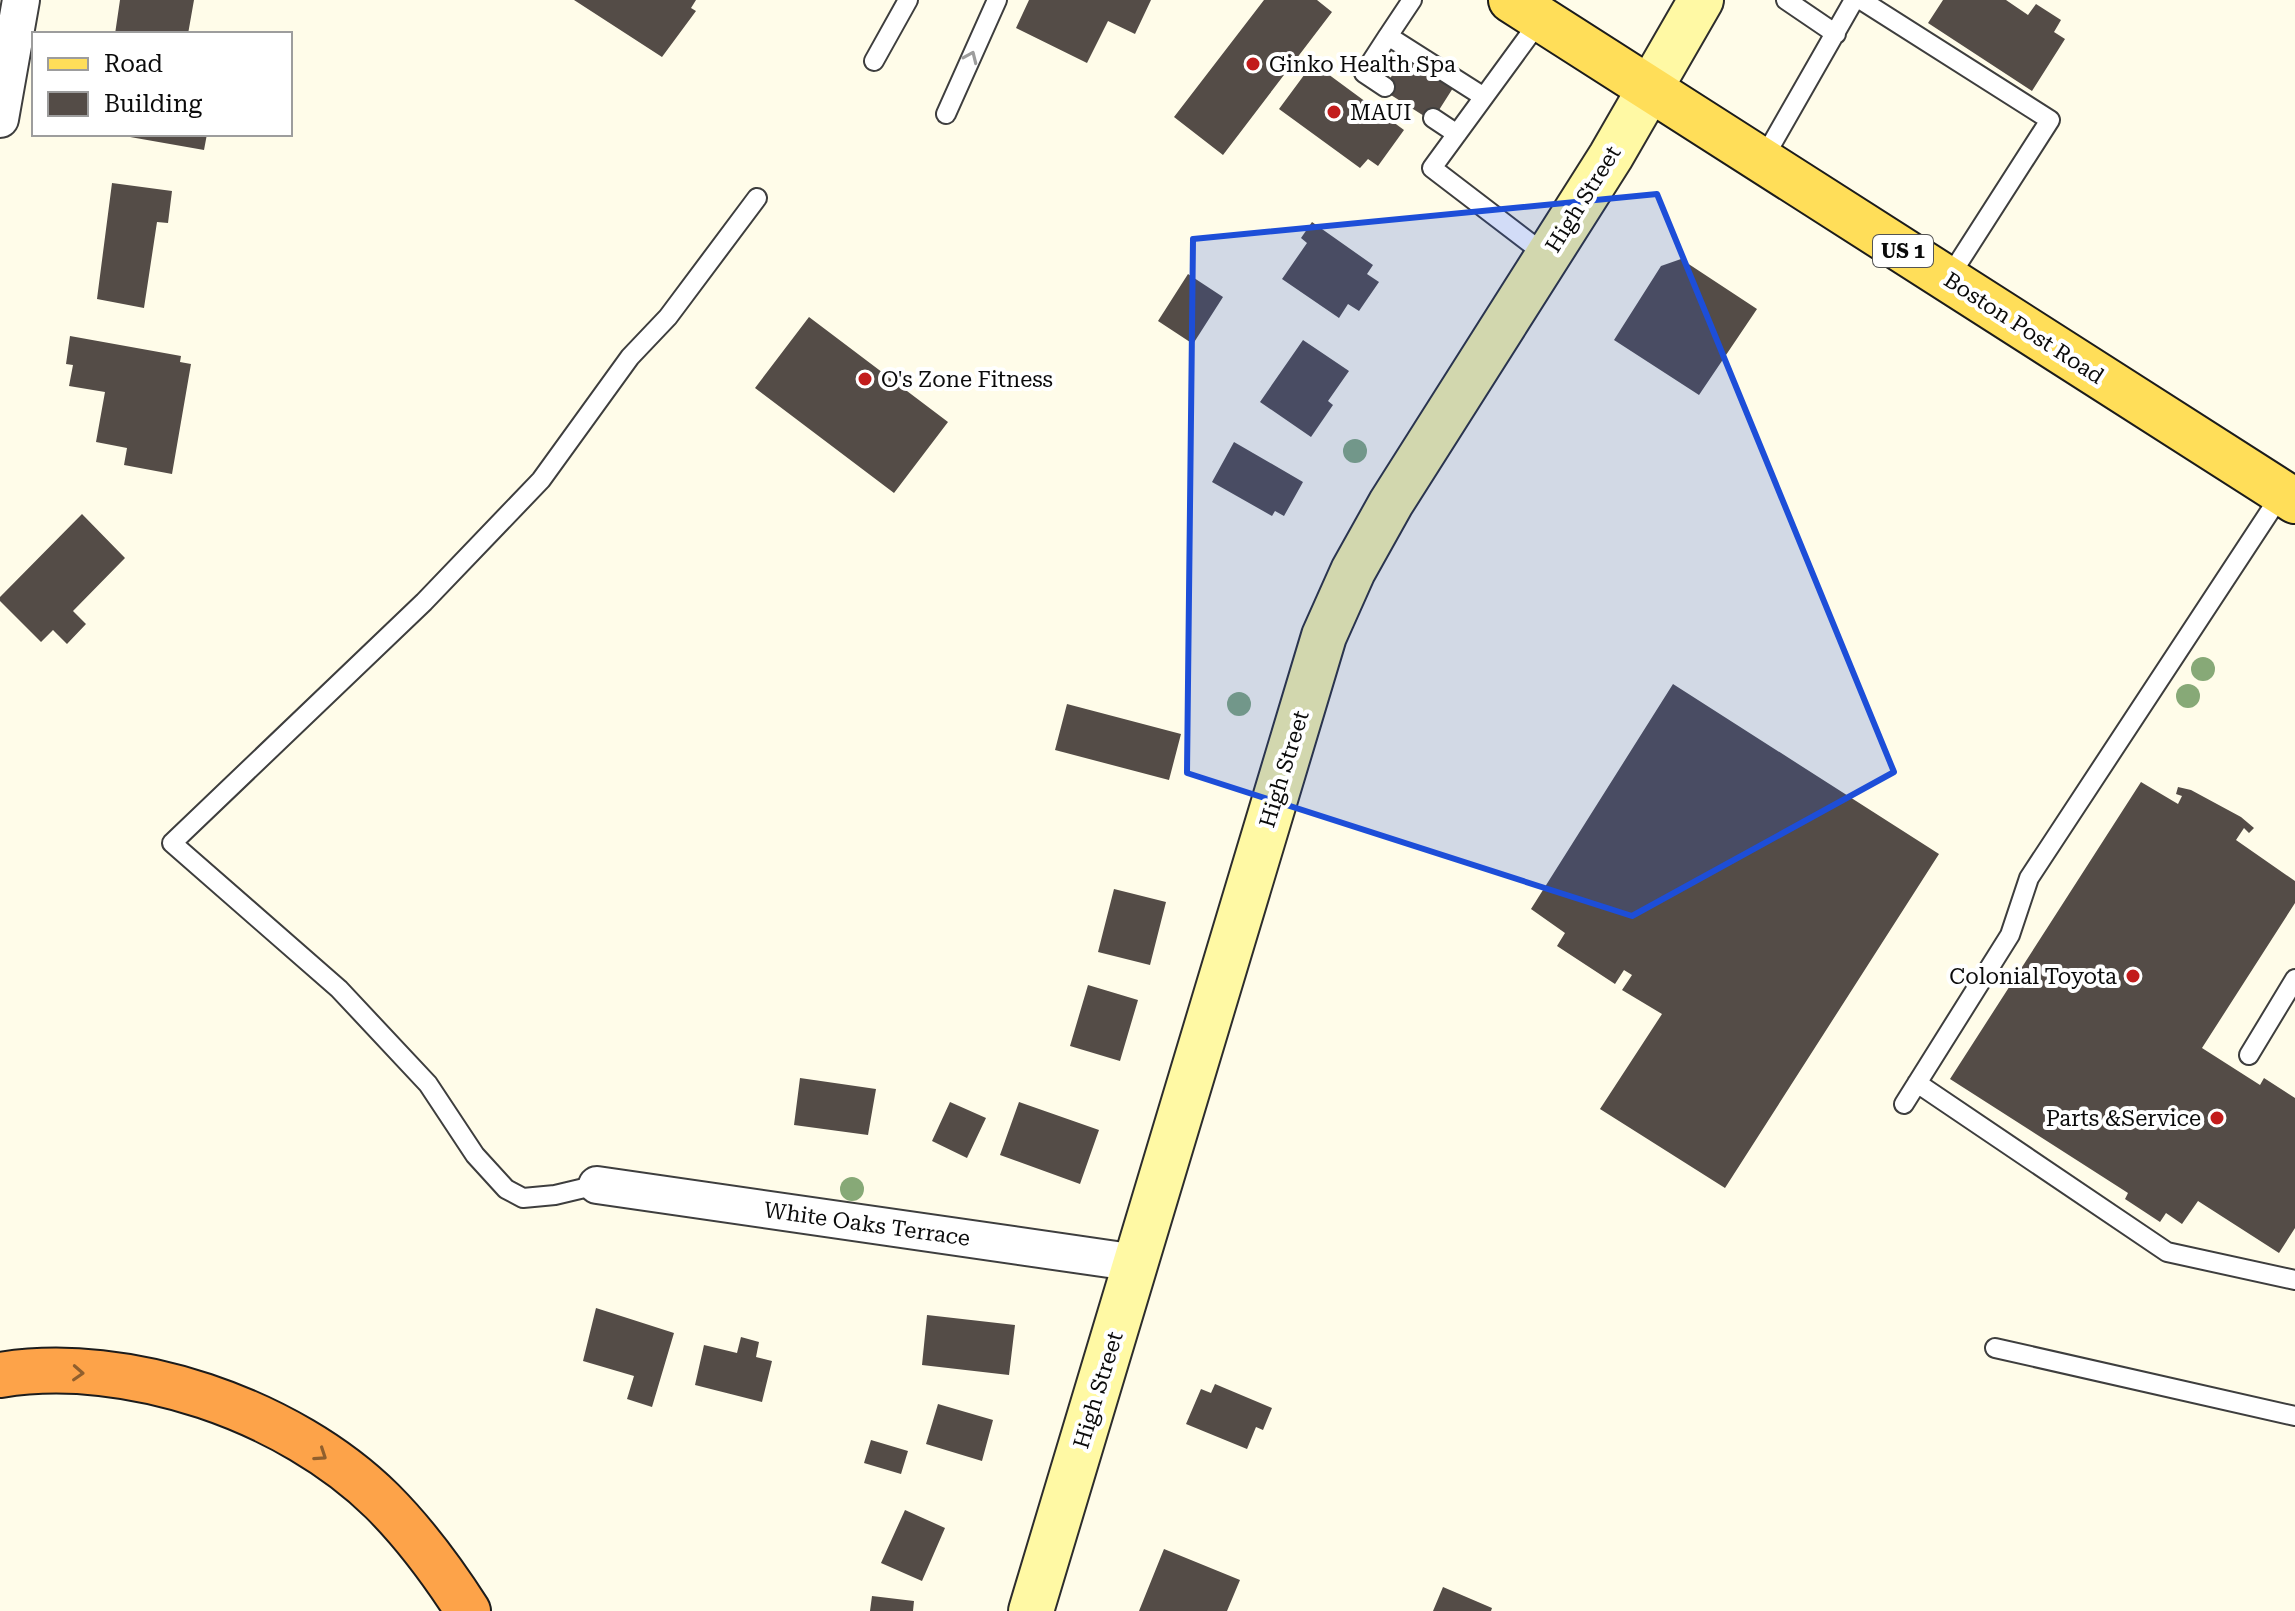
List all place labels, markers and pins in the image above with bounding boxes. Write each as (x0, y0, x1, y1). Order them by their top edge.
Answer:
place label: Ginko Health Spa (1269, 52, 1456, 77)
marker: Ginko Health Spa (1244, 55, 1262, 73)
place label: MAUI (1350, 100, 1411, 125)
marker: MAUI (1325, 103, 1343, 121)
place label: O's Zone Fitness (881, 367, 1053, 392)
marker: O's Zone Fitness (856, 370, 874, 388)
place label: Colonial Toyota (1949, 964, 2117, 989)
marker: Colonial Toyota (2124, 967, 2142, 985)
place label: Parts &Service (2046, 1106, 2201, 1131)
marker: Parts &Service (2208, 1109, 2226, 1127)

